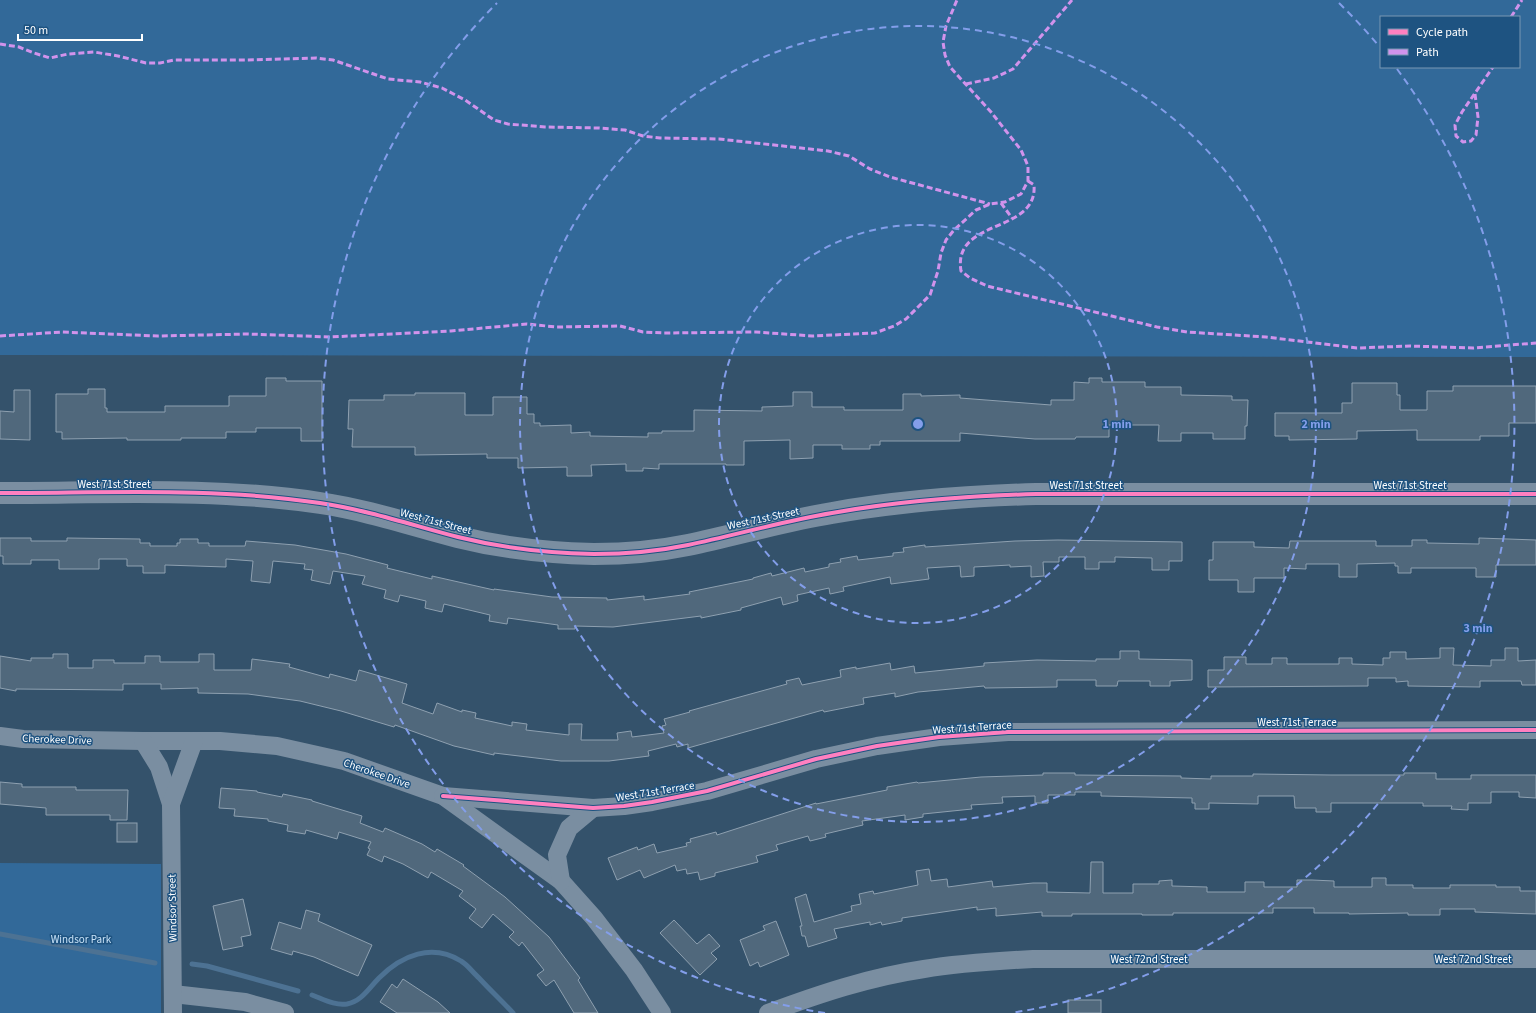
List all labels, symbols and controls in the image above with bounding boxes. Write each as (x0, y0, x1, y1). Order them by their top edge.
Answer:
scale bar (18, 16, 142, 42)
legend (1380, 16, 1520, 68)
text: 50 m (24, 22, 48, 39)
text: Cycle path (1416, 24, 1468, 41)
text: Path (1416, 44, 1439, 61)
text: 1 min (1102, 416, 1132, 433)
text: 2 min (1301, 416, 1331, 433)
centre of rings (911, 417, 925, 431)
street label: West 71st Street (77, 477, 151, 492)
street label: West 71st Street (1049, 478, 1123, 493)
street label: West 71st Street (1373, 478, 1447, 493)
street label: West 71st Street (726, 503, 801, 533)
street label: West 71st Street (399, 505, 473, 538)
text: 3 min (1463, 620, 1493, 637)
street label: West 71st Terrace (1257, 715, 1337, 730)
street label: West 71st Terrace (932, 717, 1013, 738)
street label: Cherokee Drive (22, 731, 93, 748)
street label: Cherokee Drive (341, 755, 413, 792)
street label: West 71st Terrace (615, 778, 696, 805)
street label: Windsor Street (164, 874, 181, 942)
park label: Windsor Park (51, 932, 112, 947)
street label: West 72nd Street (1110, 952, 1188, 967)
street label: West 72nd Street (1434, 952, 1512, 967)

